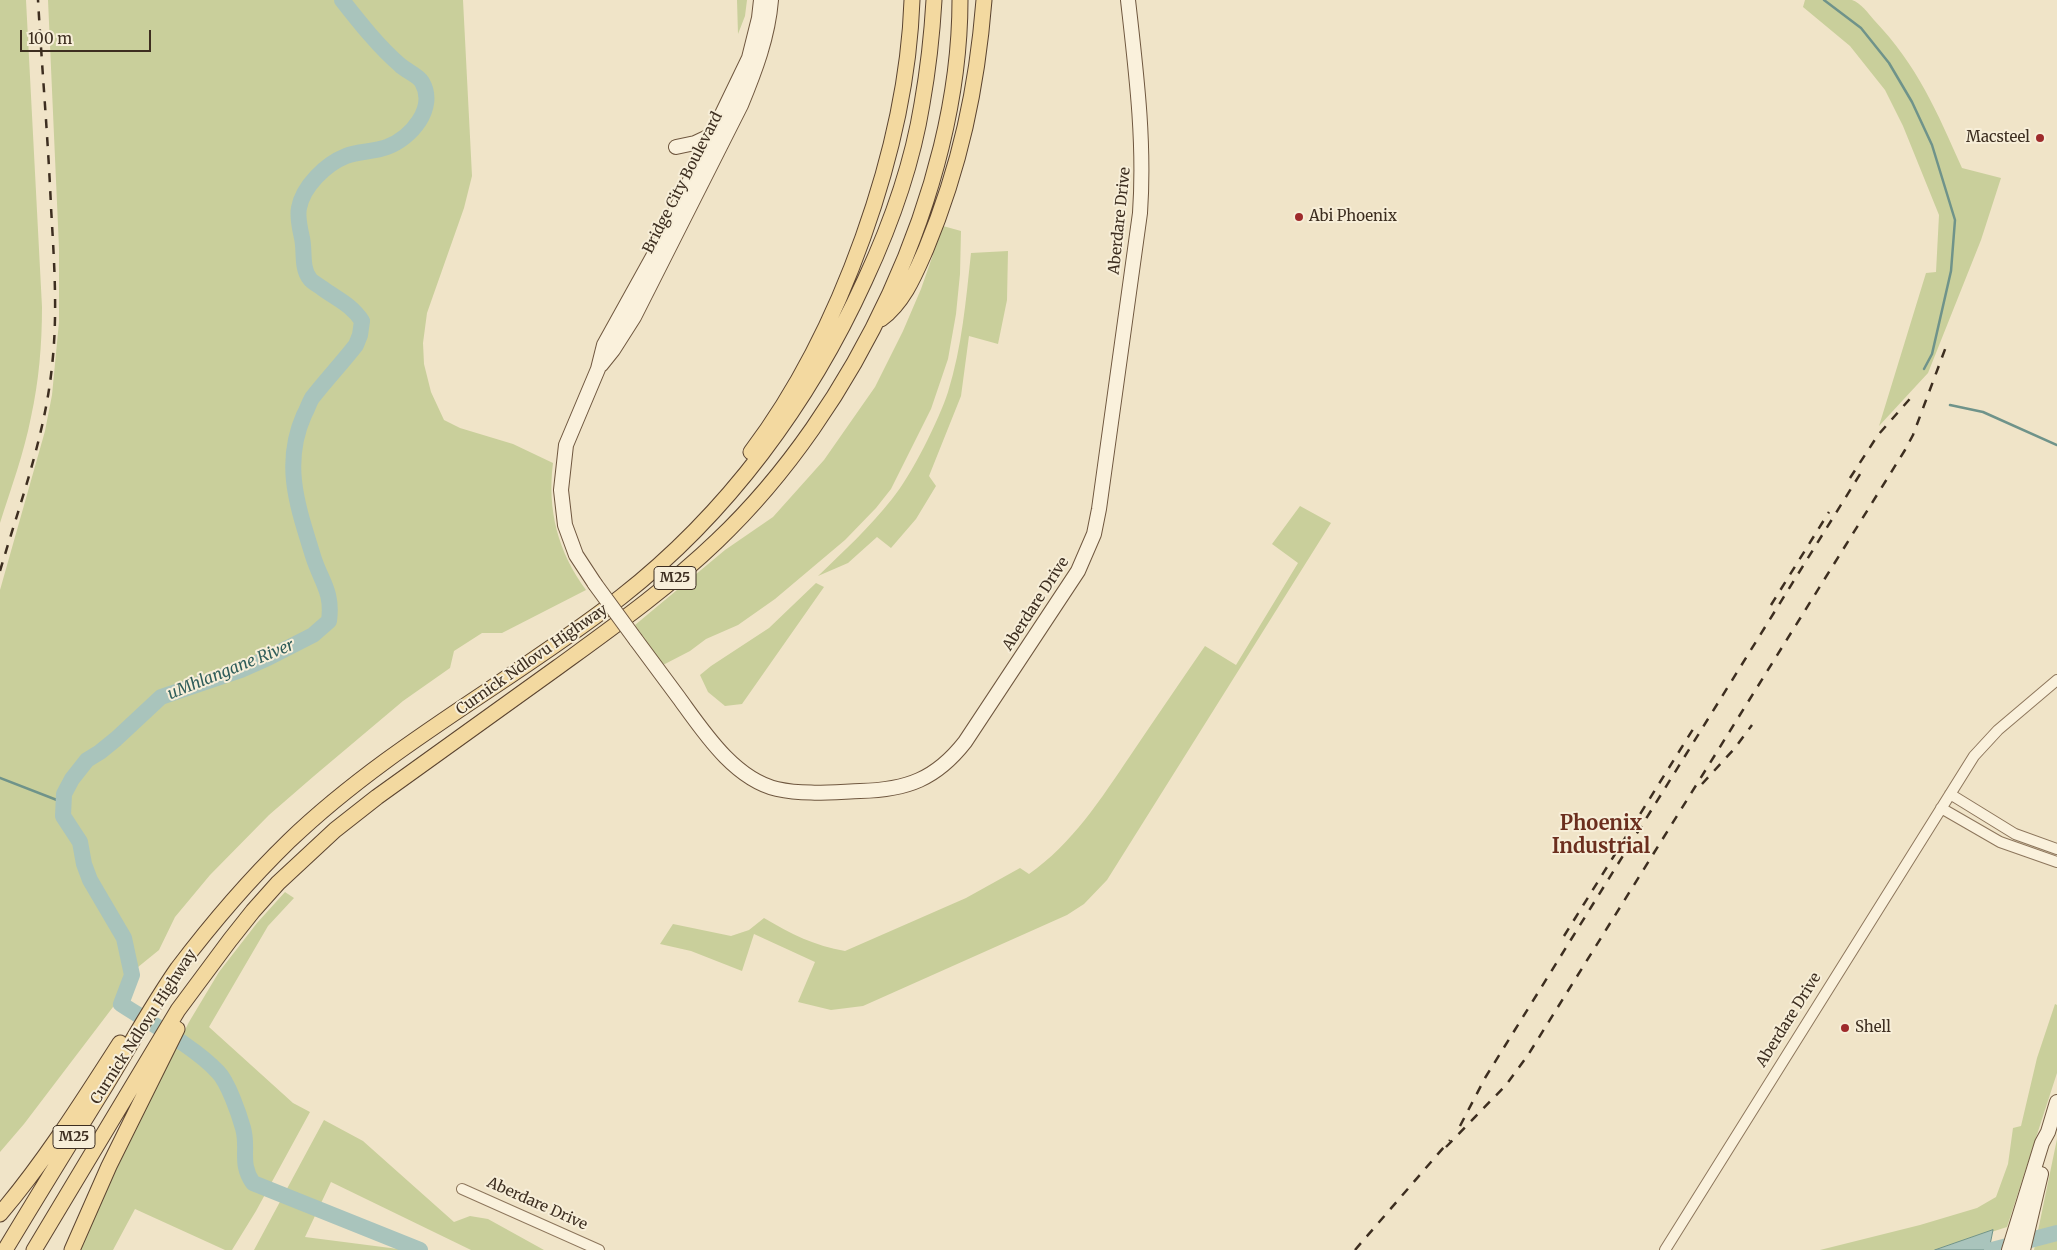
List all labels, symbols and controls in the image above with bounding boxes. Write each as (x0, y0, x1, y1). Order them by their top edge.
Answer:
scale bar (22, 20, 154, 52)
text: 100 m (28, 29, 72, 48)
street label: Bridge City Boulevard (639, 109, 727, 257)
place label: Macsteel (1966, 129, 2030, 147)
marker: Macsteel (2034, 132, 2046, 144)
street label: Aberdare Drive (1105, 166, 1135, 276)
place label: Abi Phoenix (1309, 208, 1397, 226)
marker: Abi Phoenix (1293, 211, 1305, 223)
street label: Aberdare Drive (999, 554, 1073, 654)
road number: M25 (654, 566, 696, 590)
street label: Curnick Ndlovu Highway (453, 601, 611, 719)
water label: uMhlangane River (165, 636, 297, 704)
district label: Phoenix Industrial (1552, 812, 1650, 859)
street label: Curnick Ndlovu Highway (87, 946, 201, 1108)
street label: Aberdare Drive (1753, 969, 1825, 1071)
place label: Shell (1855, 1019, 1891, 1037)
marker: Shell (1839, 1022, 1851, 1034)
road number: M25 (53, 1126, 95, 1148)
street label: Aberdare Drive (484, 1174, 590, 1234)

